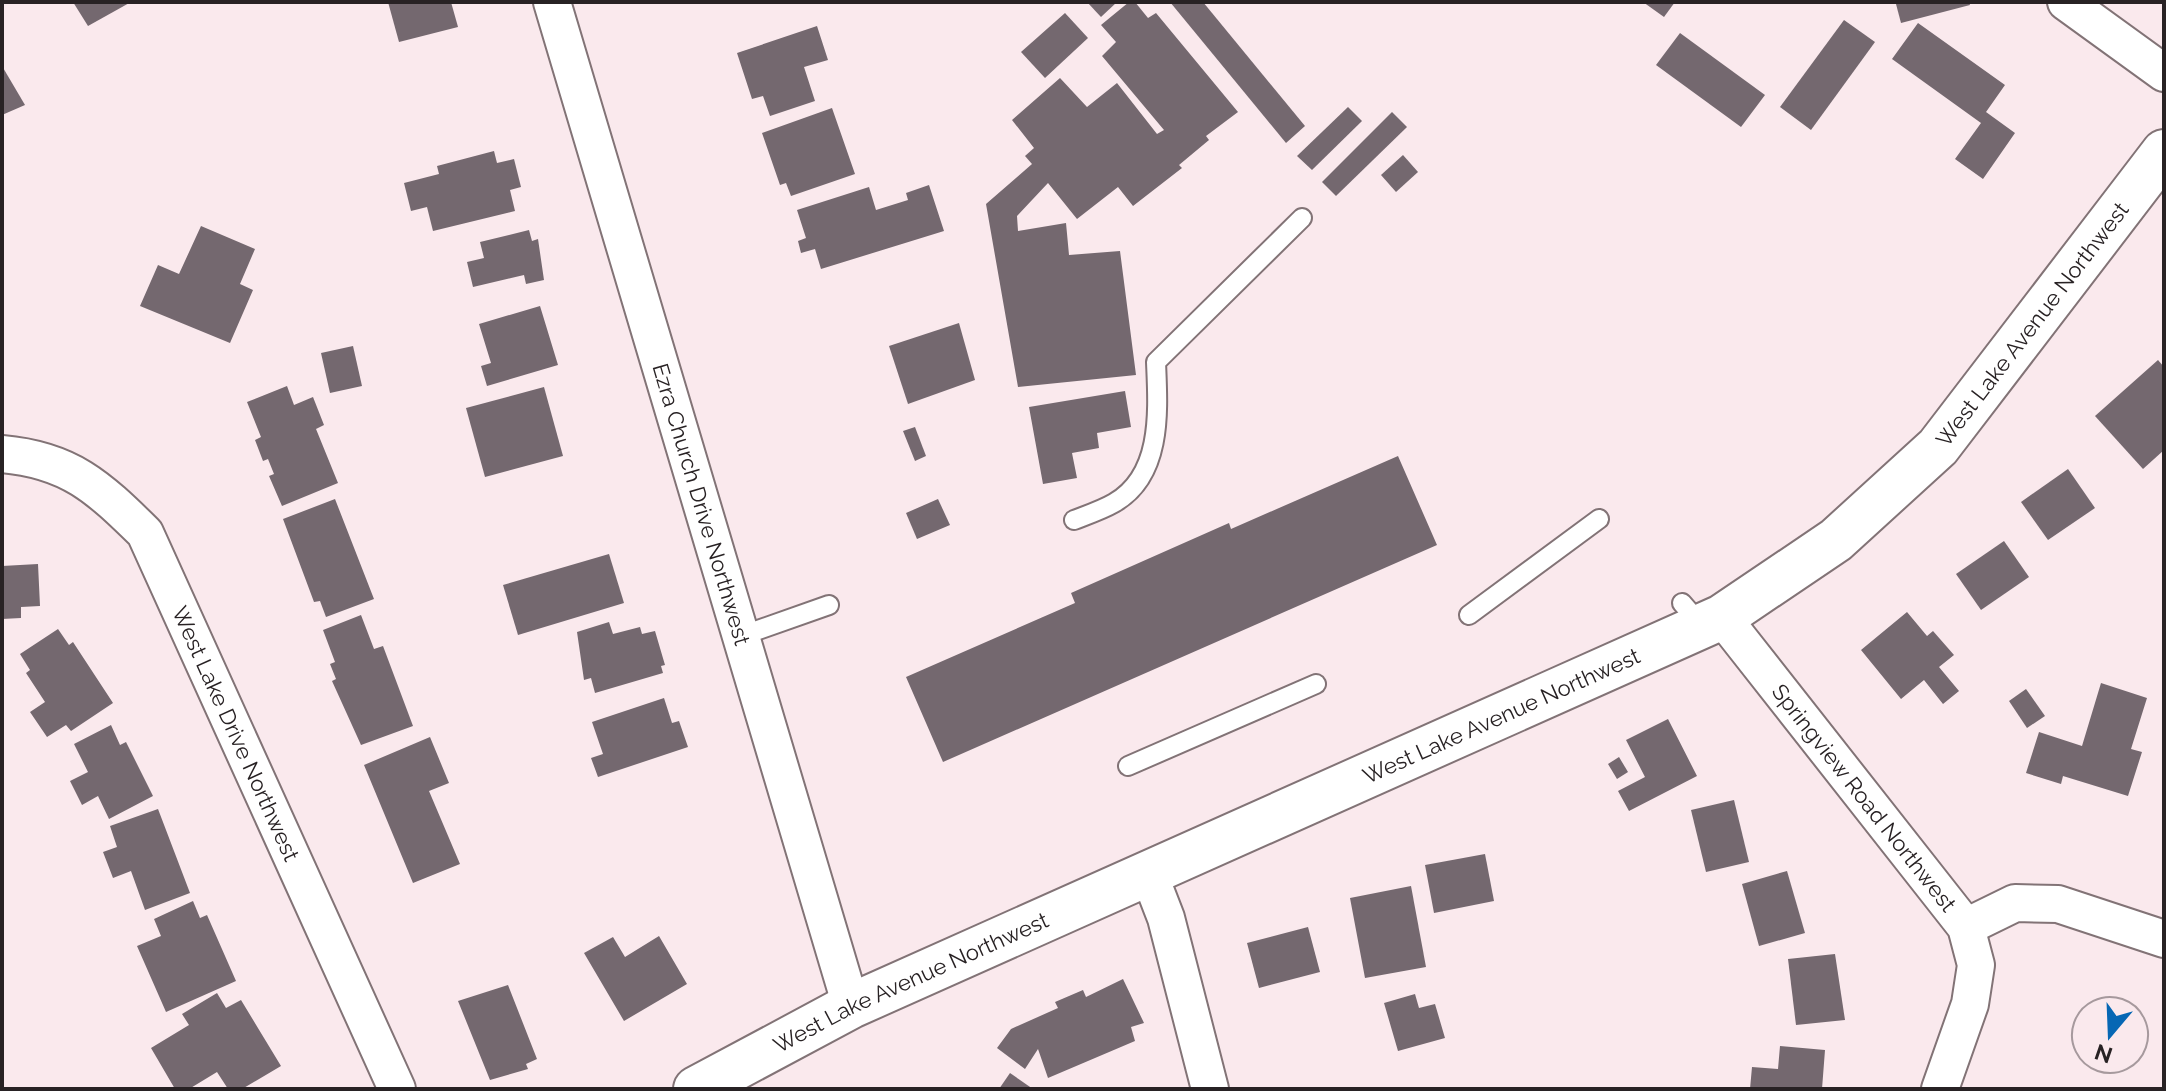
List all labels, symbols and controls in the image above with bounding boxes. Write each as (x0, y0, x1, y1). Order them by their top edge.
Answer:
street label: West Lake Avenue Northwest (1930, 196, 2134, 452)
street label: Ezra Church Drive Northwest (647, 360, 756, 649)
street label: West Lake Drive Northwest (167, 602, 305, 866)
street label: West Lake Avenue Northwest (1359, 642, 1644, 789)
street label: Springview Road Northwest (1767, 679, 1962, 917)
street label: West Lake Avenue Northwest (769, 906, 1053, 1058)
north arrow (2070, 995, 2150, 1075)
text: N (2091, 1039, 2116, 1069)

